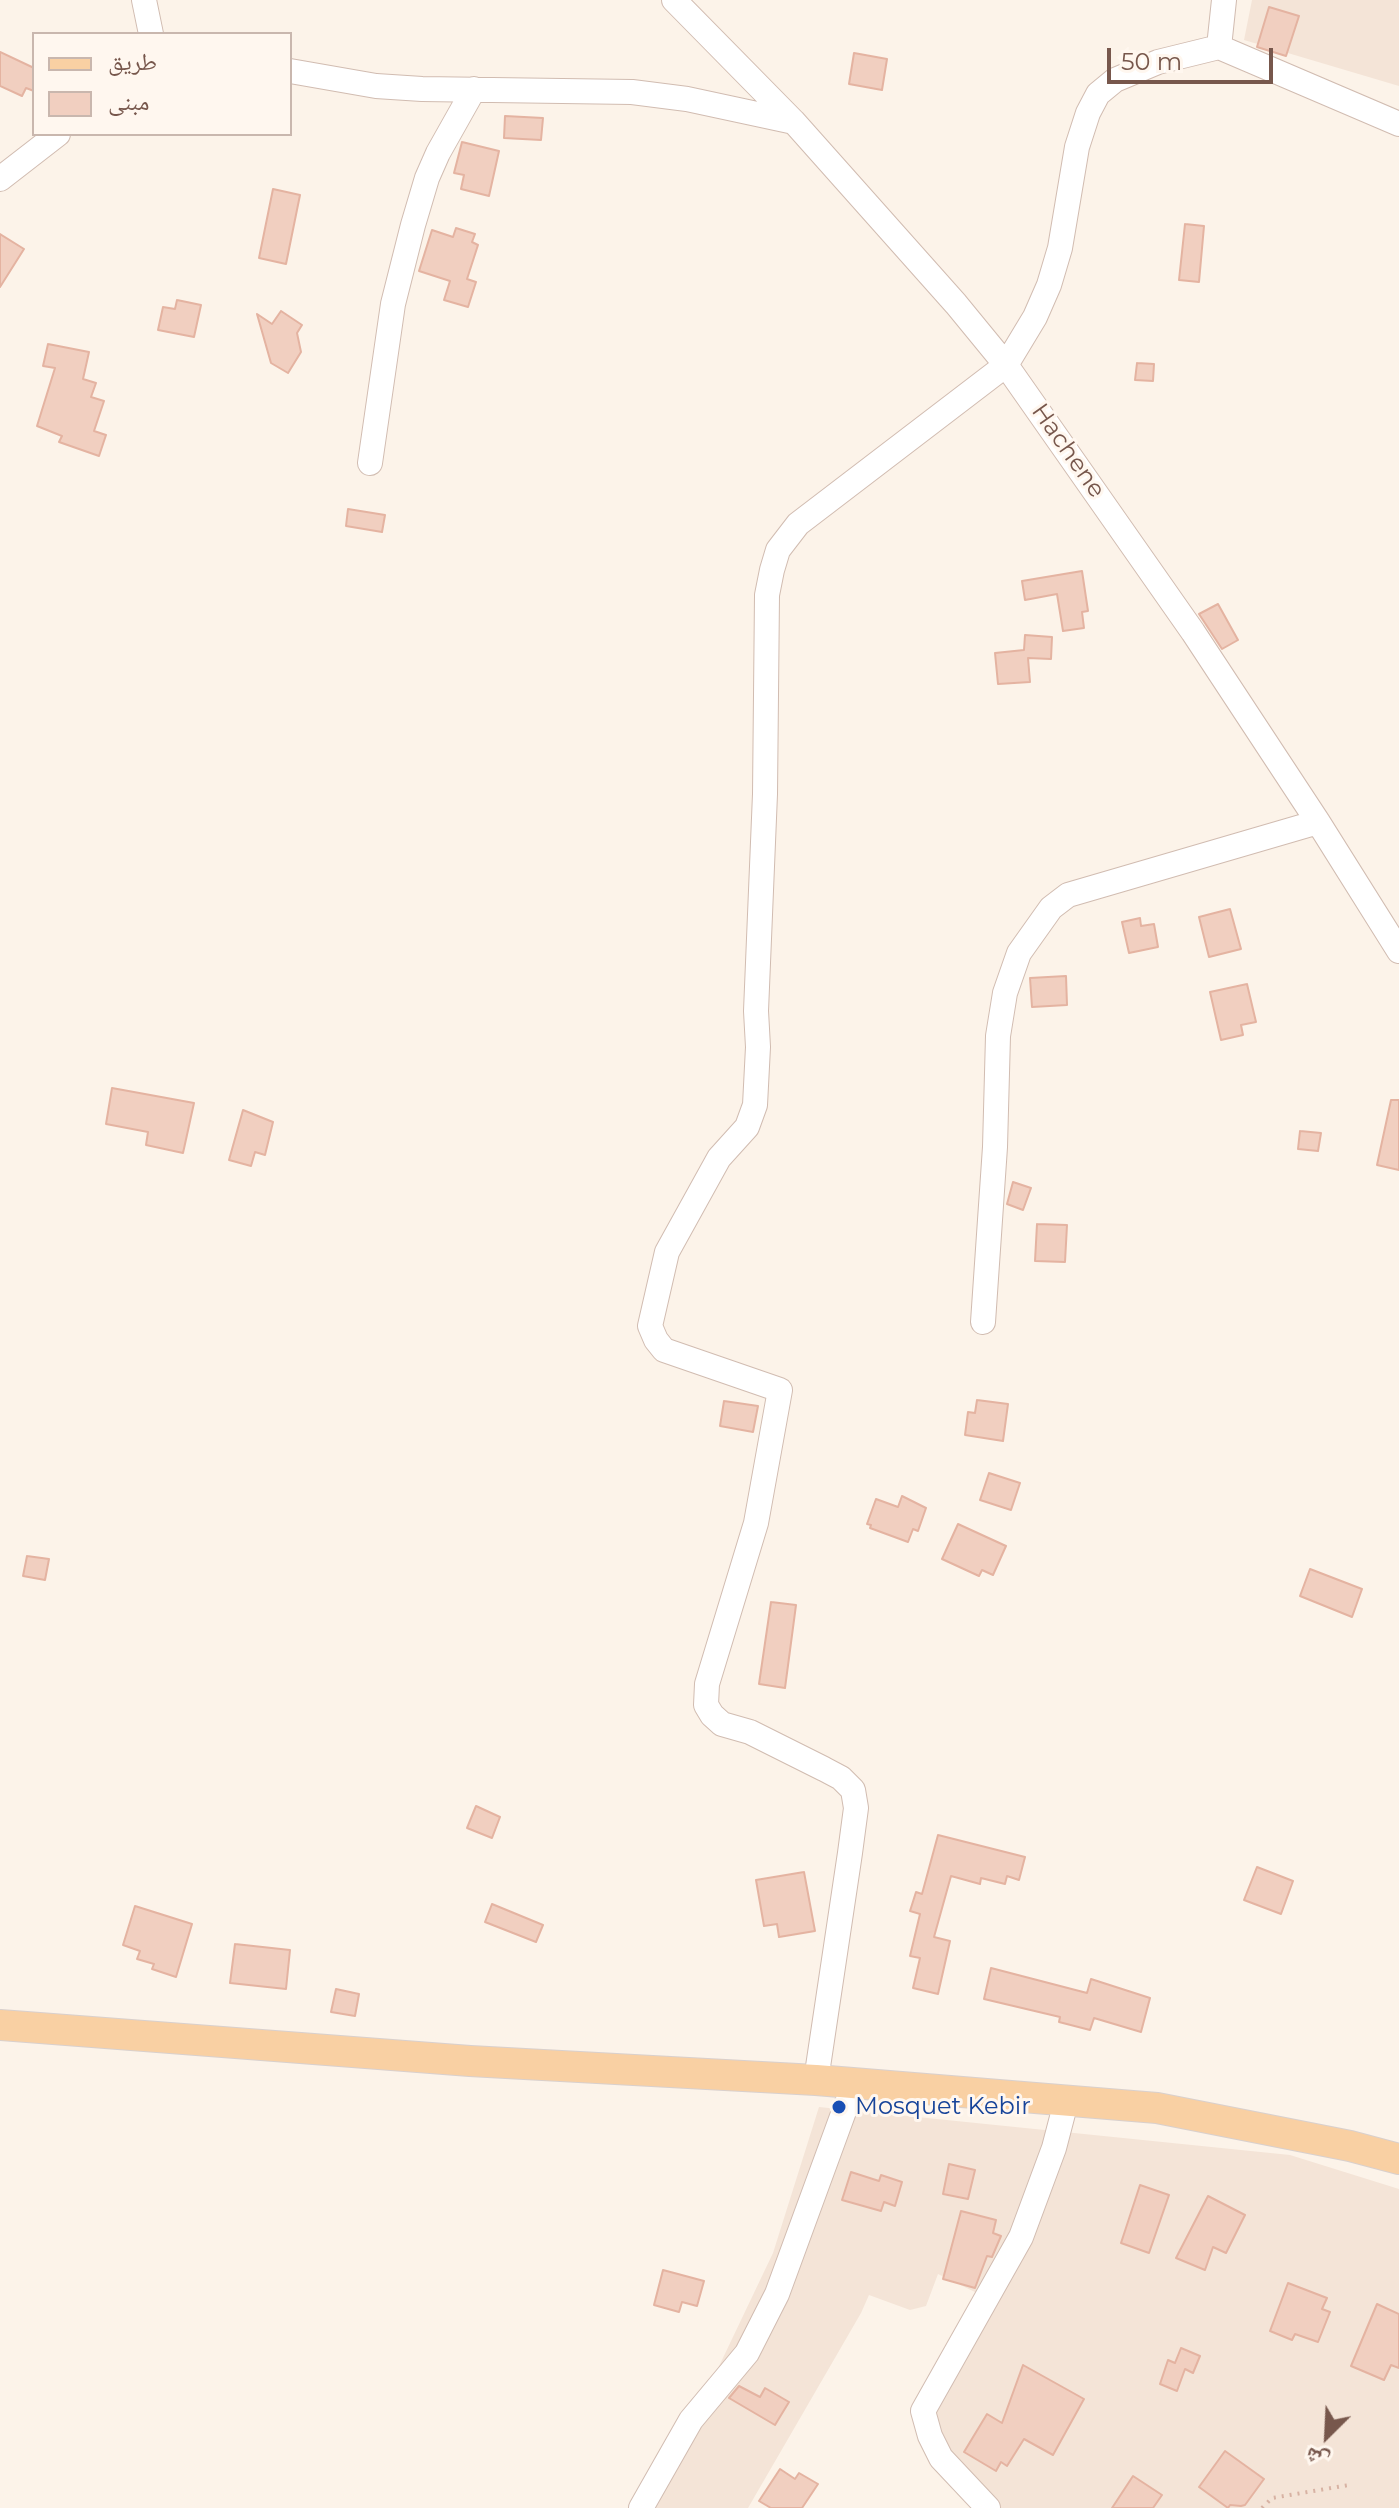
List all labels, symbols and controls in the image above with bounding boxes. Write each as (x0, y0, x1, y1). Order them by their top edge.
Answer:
legend (32, 32, 292, 136)
scale bar (1111, 32, 1277, 82)
text: طريق (108, 47, 157, 76)
text: 50 m (1121, 47, 1182, 76)
text: مبنى (108, 87, 149, 116)
street label: Hachene (1025, 398, 1111, 504)
place label: Mosquet Kebir (855, 2093, 1031, 2121)
marker: Mosquet Kebir (830, 2098, 848, 2116)
north arrow (1287, 2396, 1367, 2476)
text: ش (1301, 2441, 1333, 2475)

